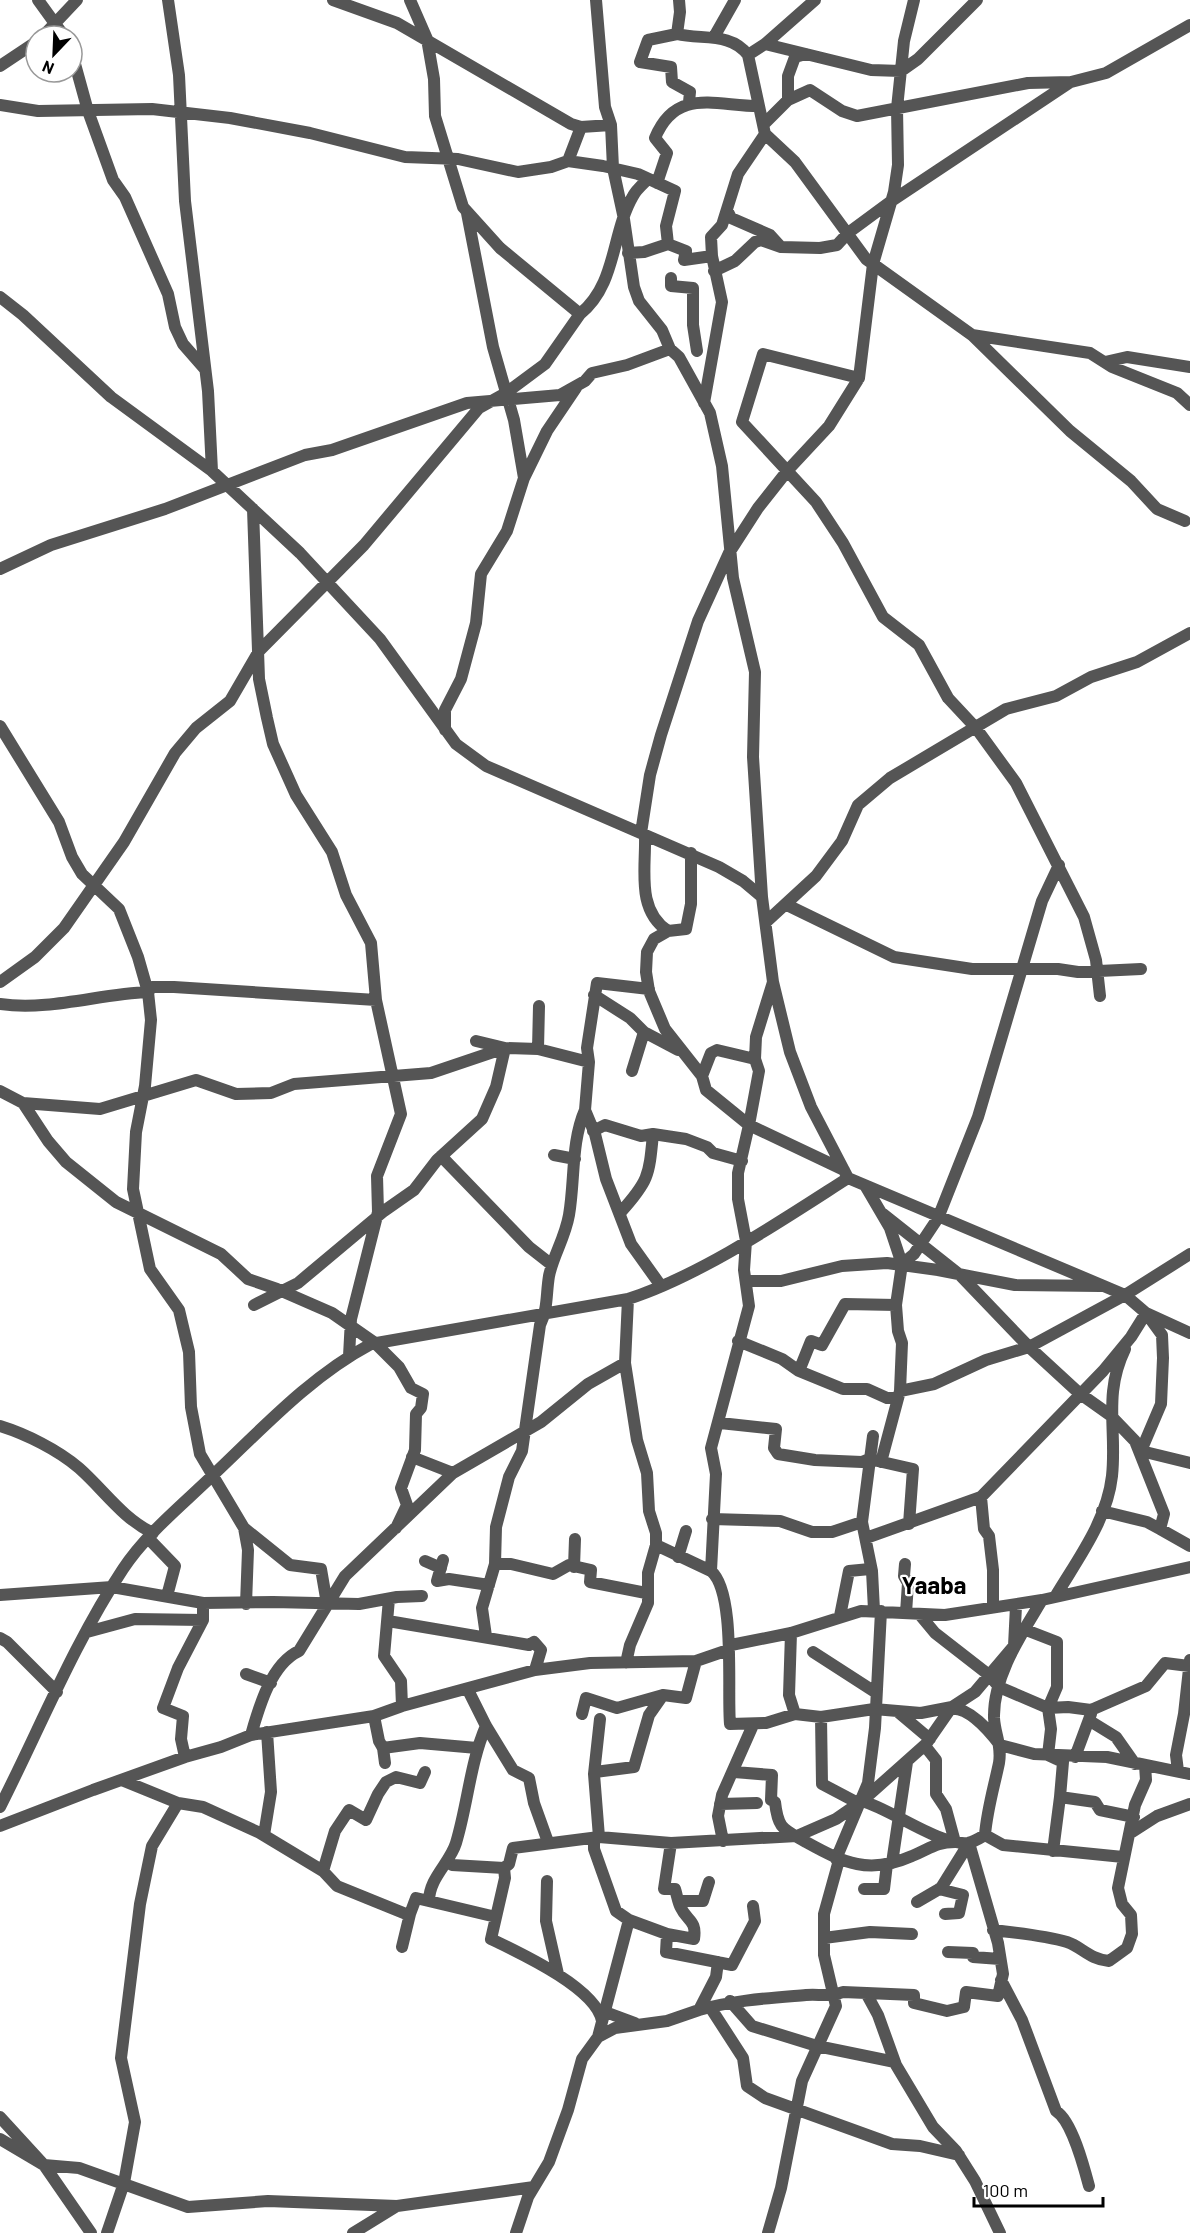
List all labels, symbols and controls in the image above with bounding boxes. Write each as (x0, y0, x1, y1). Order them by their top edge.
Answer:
north arrow (24, 24, 84, 84)
text: N (39, 57, 57, 79)
district label: Yaaba (902, 1570, 966, 1599)
scale bar (974, 2170, 1103, 2208)
text: 100 m (983, 2179, 1028, 2201)

